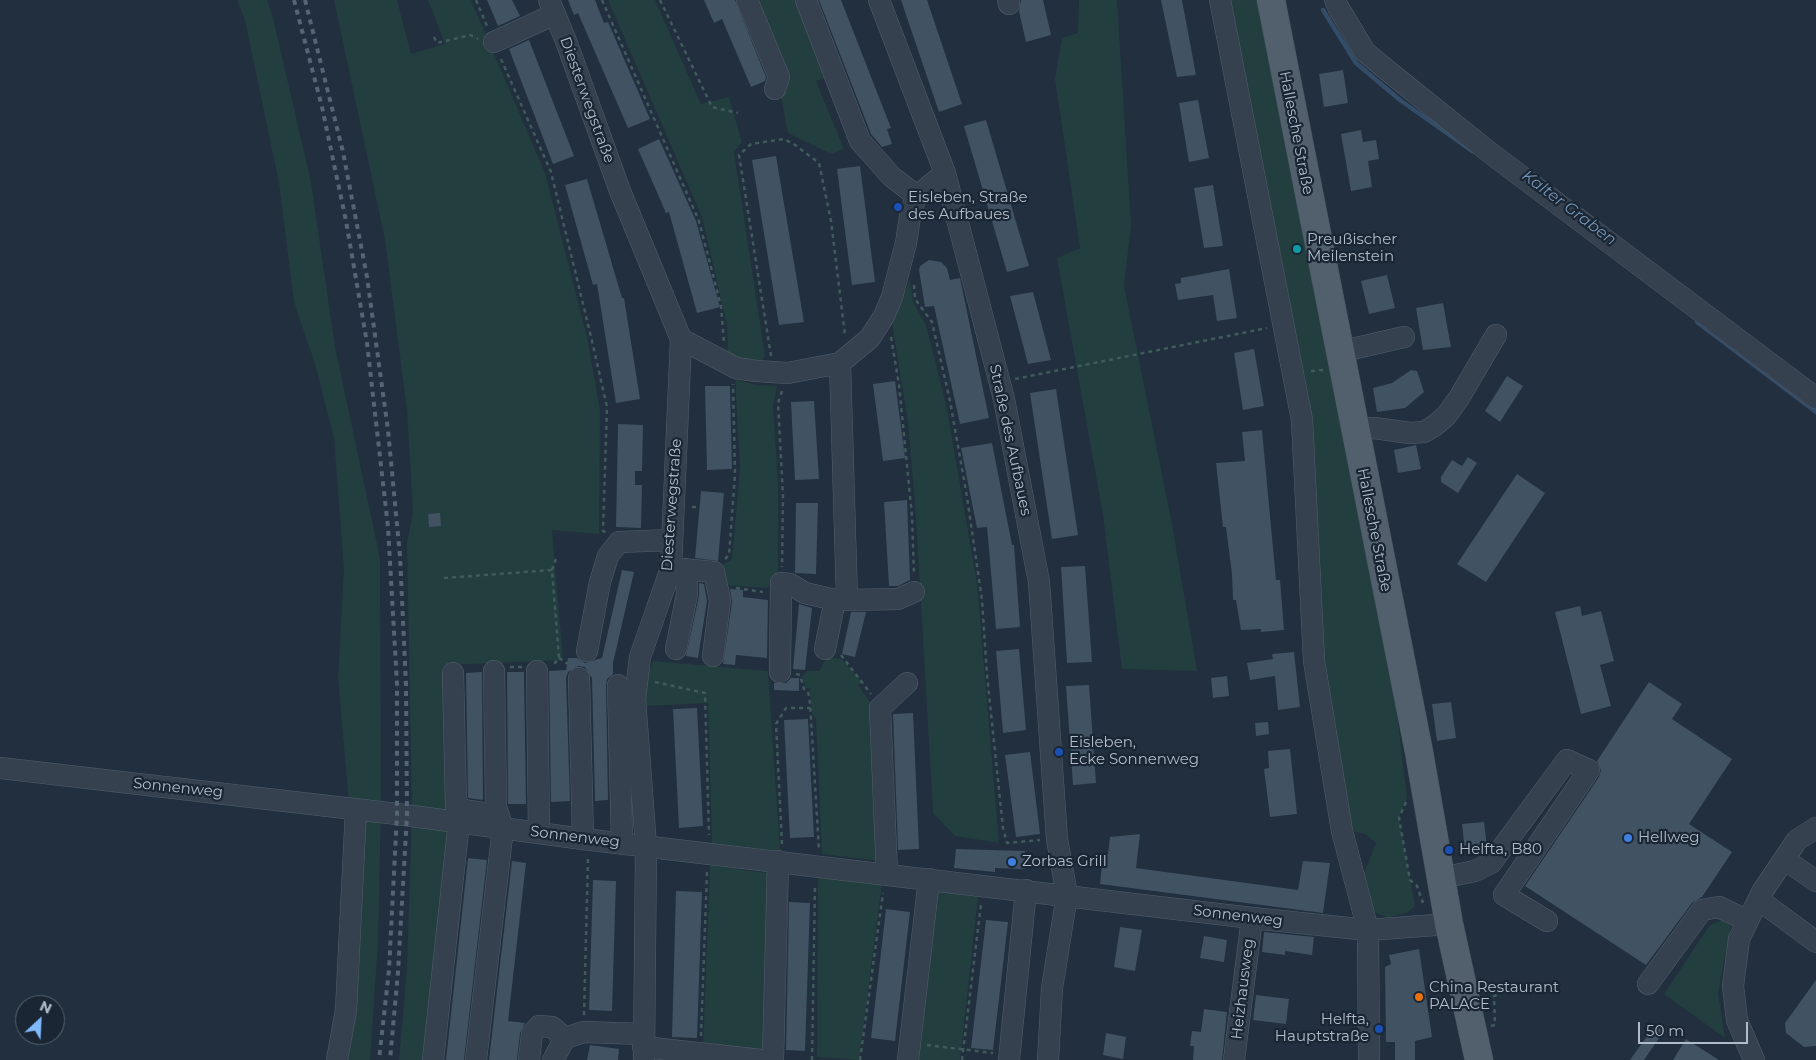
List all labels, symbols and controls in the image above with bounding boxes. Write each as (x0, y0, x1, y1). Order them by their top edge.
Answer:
street label: Diesterwegstraße (556, 34, 618, 166)
street label: Hallesche Straße (1275, 70, 1317, 196)
water label: Kalter Graben (1518, 166, 1620, 250)
place label: Eisleben, Straße des Aufbaues (908, 189, 1028, 224)
marker: Eisleben, Straße des Aufbaues (892, 201, 904, 213)
place label: Preußischer Meilenstein (1307, 231, 1397, 266)
marker: Preußischer Meilenstein (1291, 243, 1303, 255)
street label: Straße des Aufbaues (985, 363, 1035, 517)
street label: Diesterwegstraße (658, 438, 686, 572)
street label: Hallesche Straße (1353, 467, 1395, 593)
place label: Eisleben, Ecke Sonnenweg (1069, 734, 1199, 769)
marker: Eisleben, Ecke Sonnenweg (1053, 746, 1065, 758)
street label: Sonnenweg (132, 774, 224, 802)
street label: Sonnenweg (529, 823, 621, 851)
place label: Hellweg (1638, 829, 1700, 847)
marker: Hellweg (1622, 832, 1634, 844)
place label: Helfta, B80 (1459, 841, 1542, 859)
marker: Helfta, B80 (1443, 844, 1455, 856)
place label: Zorbas Grill (1022, 853, 1107, 871)
marker: Zorbas Grill (1006, 856, 1018, 868)
street label: Sonnenweg (1192, 902, 1284, 930)
street label: Heizhausweg (1228, 938, 1258, 1040)
place label: China Restaurant PALACE (1429, 979, 1559, 1014)
marker: China Restaurant PALACE (1413, 991, 1425, 1003)
north arrow (15, 995, 65, 1045)
text: N (37, 997, 55, 1018)
place label: Helfta, Hauptstraße (1275, 1011, 1369, 1046)
scale bar (1641, 1012, 1751, 1044)
text: 50 m (1646, 1021, 1684, 1040)
marker: Helfta, Hauptstraße (1373, 1023, 1385, 1035)

